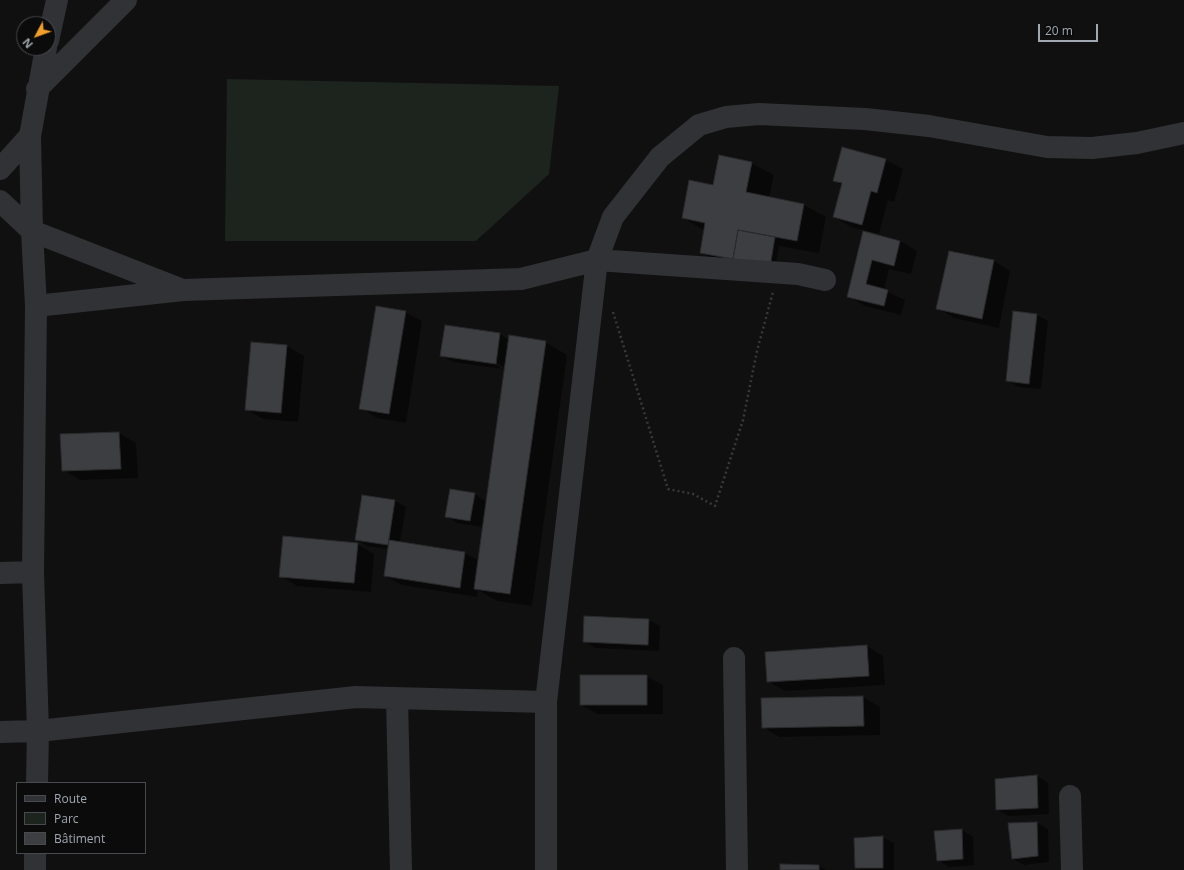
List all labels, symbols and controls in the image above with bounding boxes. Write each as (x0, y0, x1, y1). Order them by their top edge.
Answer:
north arrow (16, 16, 56, 56)
scale bar (1040, 16, 1100, 42)
text: 20 m (1045, 22, 1073, 39)
text: N (19, 35, 36, 52)
legend (16, 782, 146, 854)
text: Route (54, 790, 87, 807)
text: Parc (54, 810, 79, 827)
text: Bâtiment (54, 830, 105, 847)

